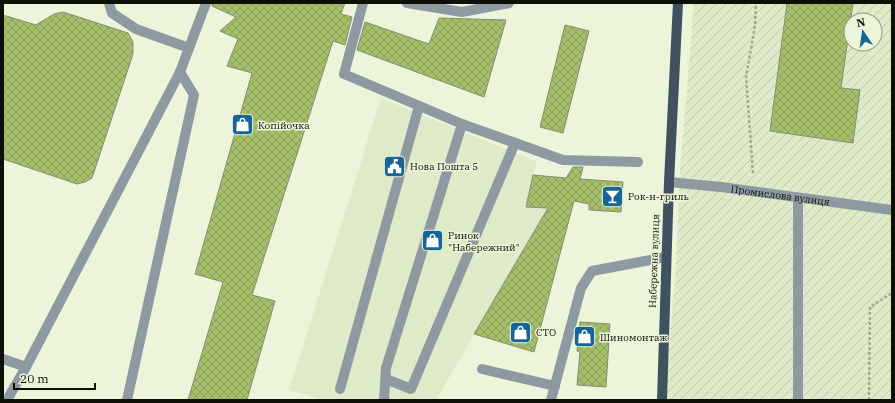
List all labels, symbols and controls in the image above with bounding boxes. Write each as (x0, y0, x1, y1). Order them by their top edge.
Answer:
north arrow (843, 12, 883, 52)
text: N (855, 14, 867, 30)
shop icon: Копійочка (229, 112, 255, 138)
place label: Копійочка (258, 119, 310, 132)
public building icon: Нова Пошта 5 (381, 153, 407, 179)
place label: Нова Пошта 5 (410, 160, 478, 173)
street label: Промислова вулиця (730, 182, 831, 208)
bar icon: Рок-н-гриль (599, 183, 625, 209)
place label: Рок-н-гриль (628, 190, 689, 203)
street label: Набережна вулиця (646, 214, 662, 308)
shop icon: Ринок "Набережний" (419, 228, 445, 254)
place label: Ринок "Набережний" (448, 229, 520, 254)
shop icon: СТО (507, 319, 533, 345)
shop icon: Шиномонтаж (572, 324, 598, 350)
place label: СТО (536, 326, 556, 339)
place label: Шиномонтаж (600, 331, 667, 344)
scale bar (14, 365, 95, 391)
text: 20 m (20, 371, 49, 386)

